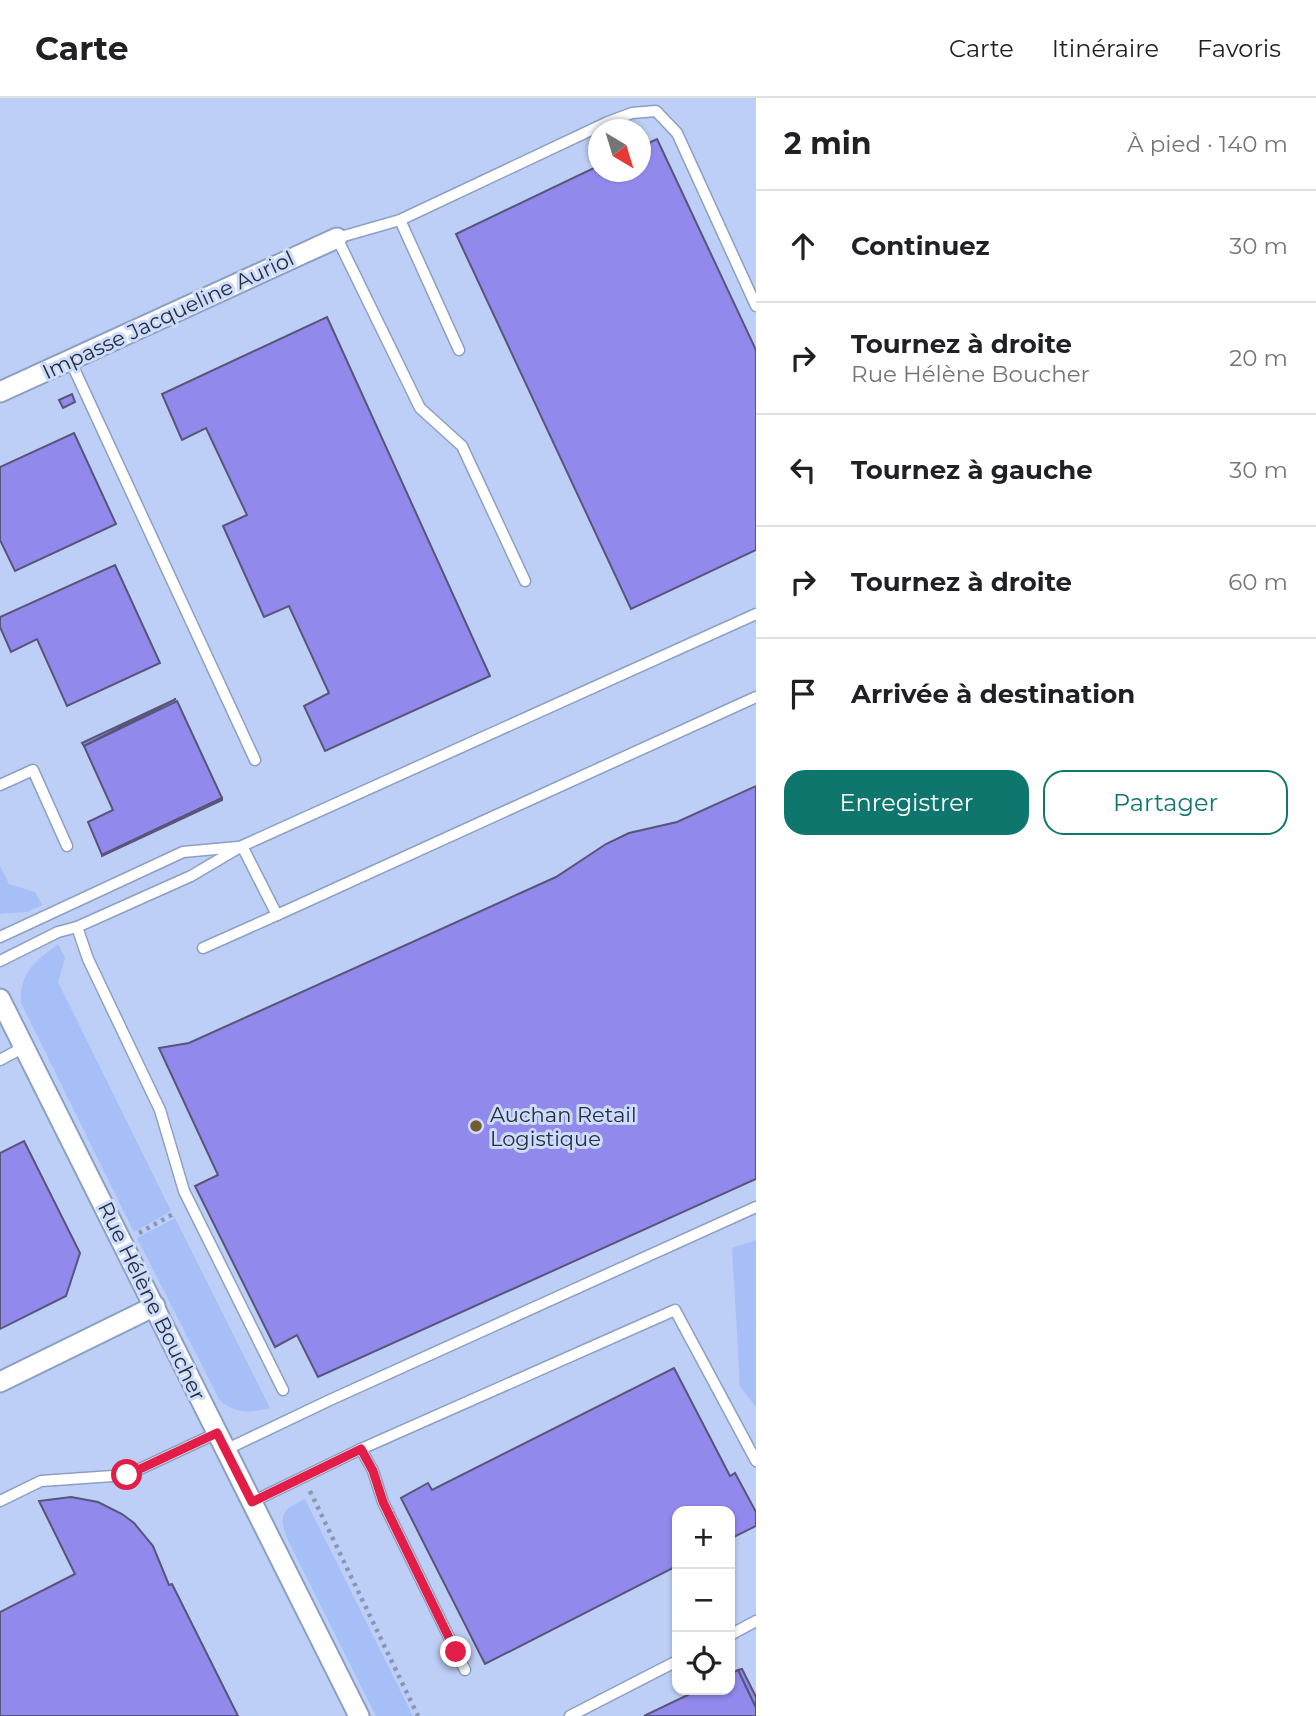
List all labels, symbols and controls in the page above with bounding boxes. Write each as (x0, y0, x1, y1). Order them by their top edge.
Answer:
text: Carte (35, 28, 128, 68)
text: Carte (949, 34, 1014, 63)
text: Itinéraire (1052, 34, 1159, 63)
text: Favoris (1197, 34, 1281, 63)
north arrow (588, 119, 651, 182)
text: 2 min (784, 125, 871, 162)
text: À pied · 140 m (1127, 130, 1288, 158)
icon: ahead (784, 227, 822, 265)
text: Continuez (851, 230, 990, 262)
text: 30 m (1229, 232, 1288, 260)
street label: Impasse Jacqueline Auriol (38, 246, 298, 384)
text: Tournez à droite (851, 328, 1072, 360)
icon: right (784, 339, 822, 377)
text: 20 m (1229, 344, 1288, 372)
text: Rue Hélène Boucher (851, 360, 1090, 388)
icon: left (784, 451, 822, 489)
text: Tournez à gauche (851, 454, 1093, 486)
text: 30 m (1229, 456, 1288, 484)
icon: right (784, 563, 822, 601)
text: Tournez à droite (851, 566, 1072, 598)
text: 60 m (1228, 568, 1288, 596)
icon: arrive (784, 675, 822, 713)
text: Arrivée à destination (851, 678, 1135, 710)
button: Enregistrer (784, 770, 1029, 835)
button: Partager (1043, 770, 1288, 835)
place label: Auchan Retail Logistique (490, 1102, 637, 1151)
marker: Auchan Retail Logistique (468, 1118, 484, 1134)
street label: Rue Hélène Boucher (93, 1198, 211, 1404)
route start (111, 1459, 142, 1490)
map controls (672, 1506, 735, 1695)
button: + (672, 1506, 735, 1569)
button: − (672, 1569, 735, 1632)
button: locate (672, 1632, 735, 1695)
route end (440, 1636, 471, 1667)

